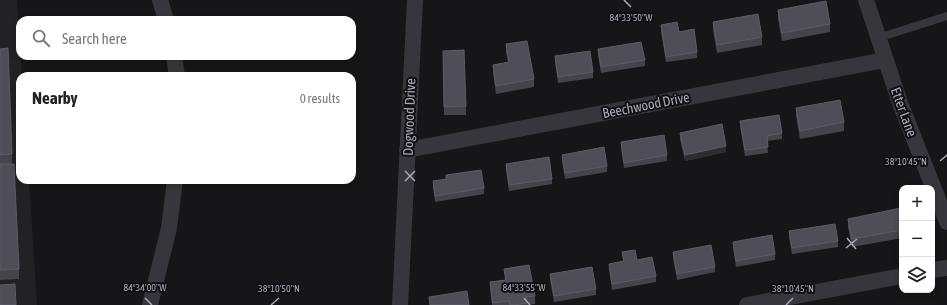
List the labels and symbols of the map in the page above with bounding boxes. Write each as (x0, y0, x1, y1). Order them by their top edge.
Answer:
text: 84°33'50"W (609, 12, 653, 23)
street label: Dogwood Drive (400, 78, 418, 156)
street label: Etter Lane (888, 85, 920, 139)
street label: Beechwood Drive (601, 89, 691, 121)
text: 38°10'45"N (885, 156, 927, 167)
text: 84°34'00"W (123, 282, 167, 293)
text: 84°33'55"W (502, 282, 546, 293)
text: 38°10'50"N (258, 283, 300, 294)
text: 38°10'45"N (772, 283, 814, 294)

